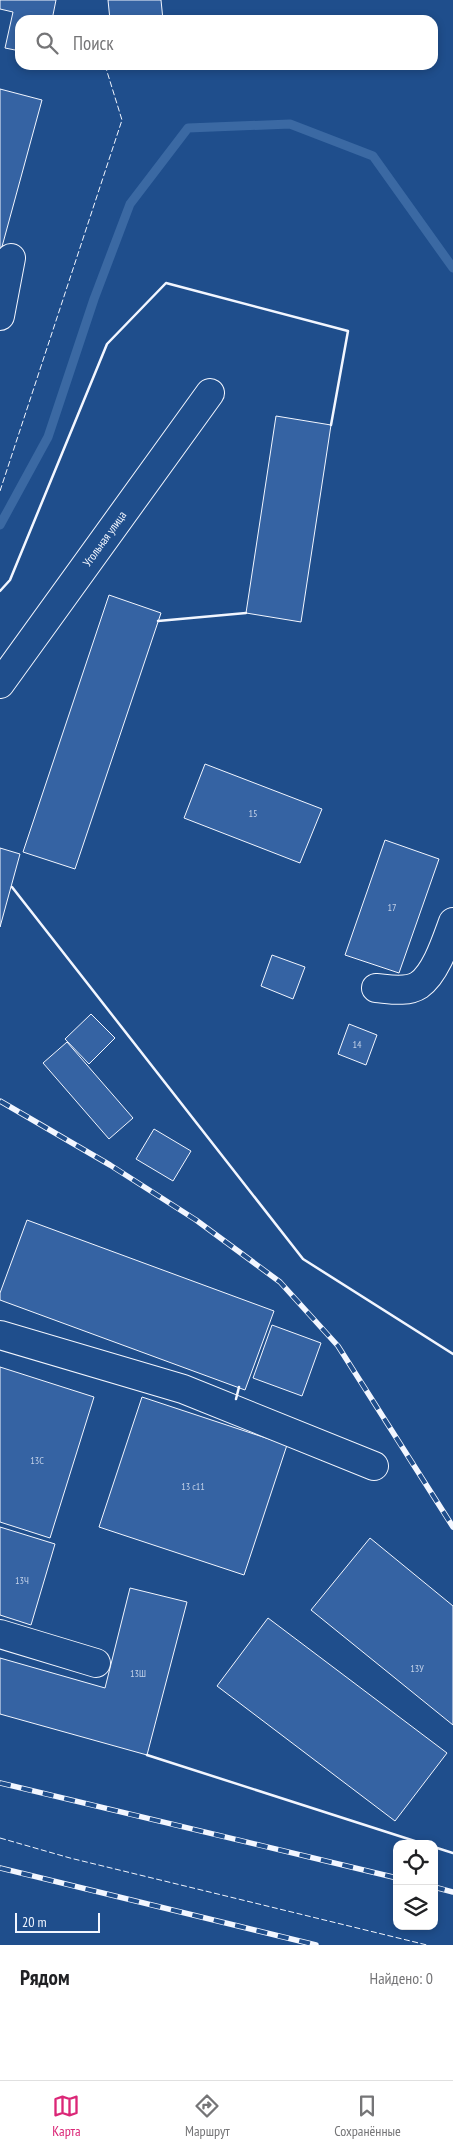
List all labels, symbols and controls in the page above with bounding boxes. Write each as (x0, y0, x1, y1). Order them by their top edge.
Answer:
search box (15, 15, 438, 70)
icon: search (33, 29, 61, 57)
text: Поиск (73, 31, 114, 55)
street label: Угольная улица (79, 508, 129, 569)
house number: 15 (249, 807, 258, 820)
house number: 17 (388, 901, 397, 914)
house number: 14 (353, 1038, 362, 1051)
house number: 13С (30, 1454, 44, 1467)
house number: 13 с11 (181, 1480, 205, 1493)
house number: 13Ч (15, 1574, 29, 1587)
house number: 13У (410, 1662, 424, 1675)
house number: 13Ш (130, 1667, 146, 1680)
map controls (393, 1840, 438, 1930)
button: locate (393, 1840, 438, 1885)
button: layers (393, 1885, 438, 1930)
scale bar (15, 1910, 100, 1933)
text: 20 m (22, 1913, 47, 1931)
text: Рядом (20, 1964, 70, 1991)
text: Найдено: 0 (370, 1968, 433, 1988)
tab: Карта (52, 2092, 81, 2140)
tab: Маршрут (185, 2092, 230, 2140)
tab: Сохранённые (334, 2092, 401, 2140)

